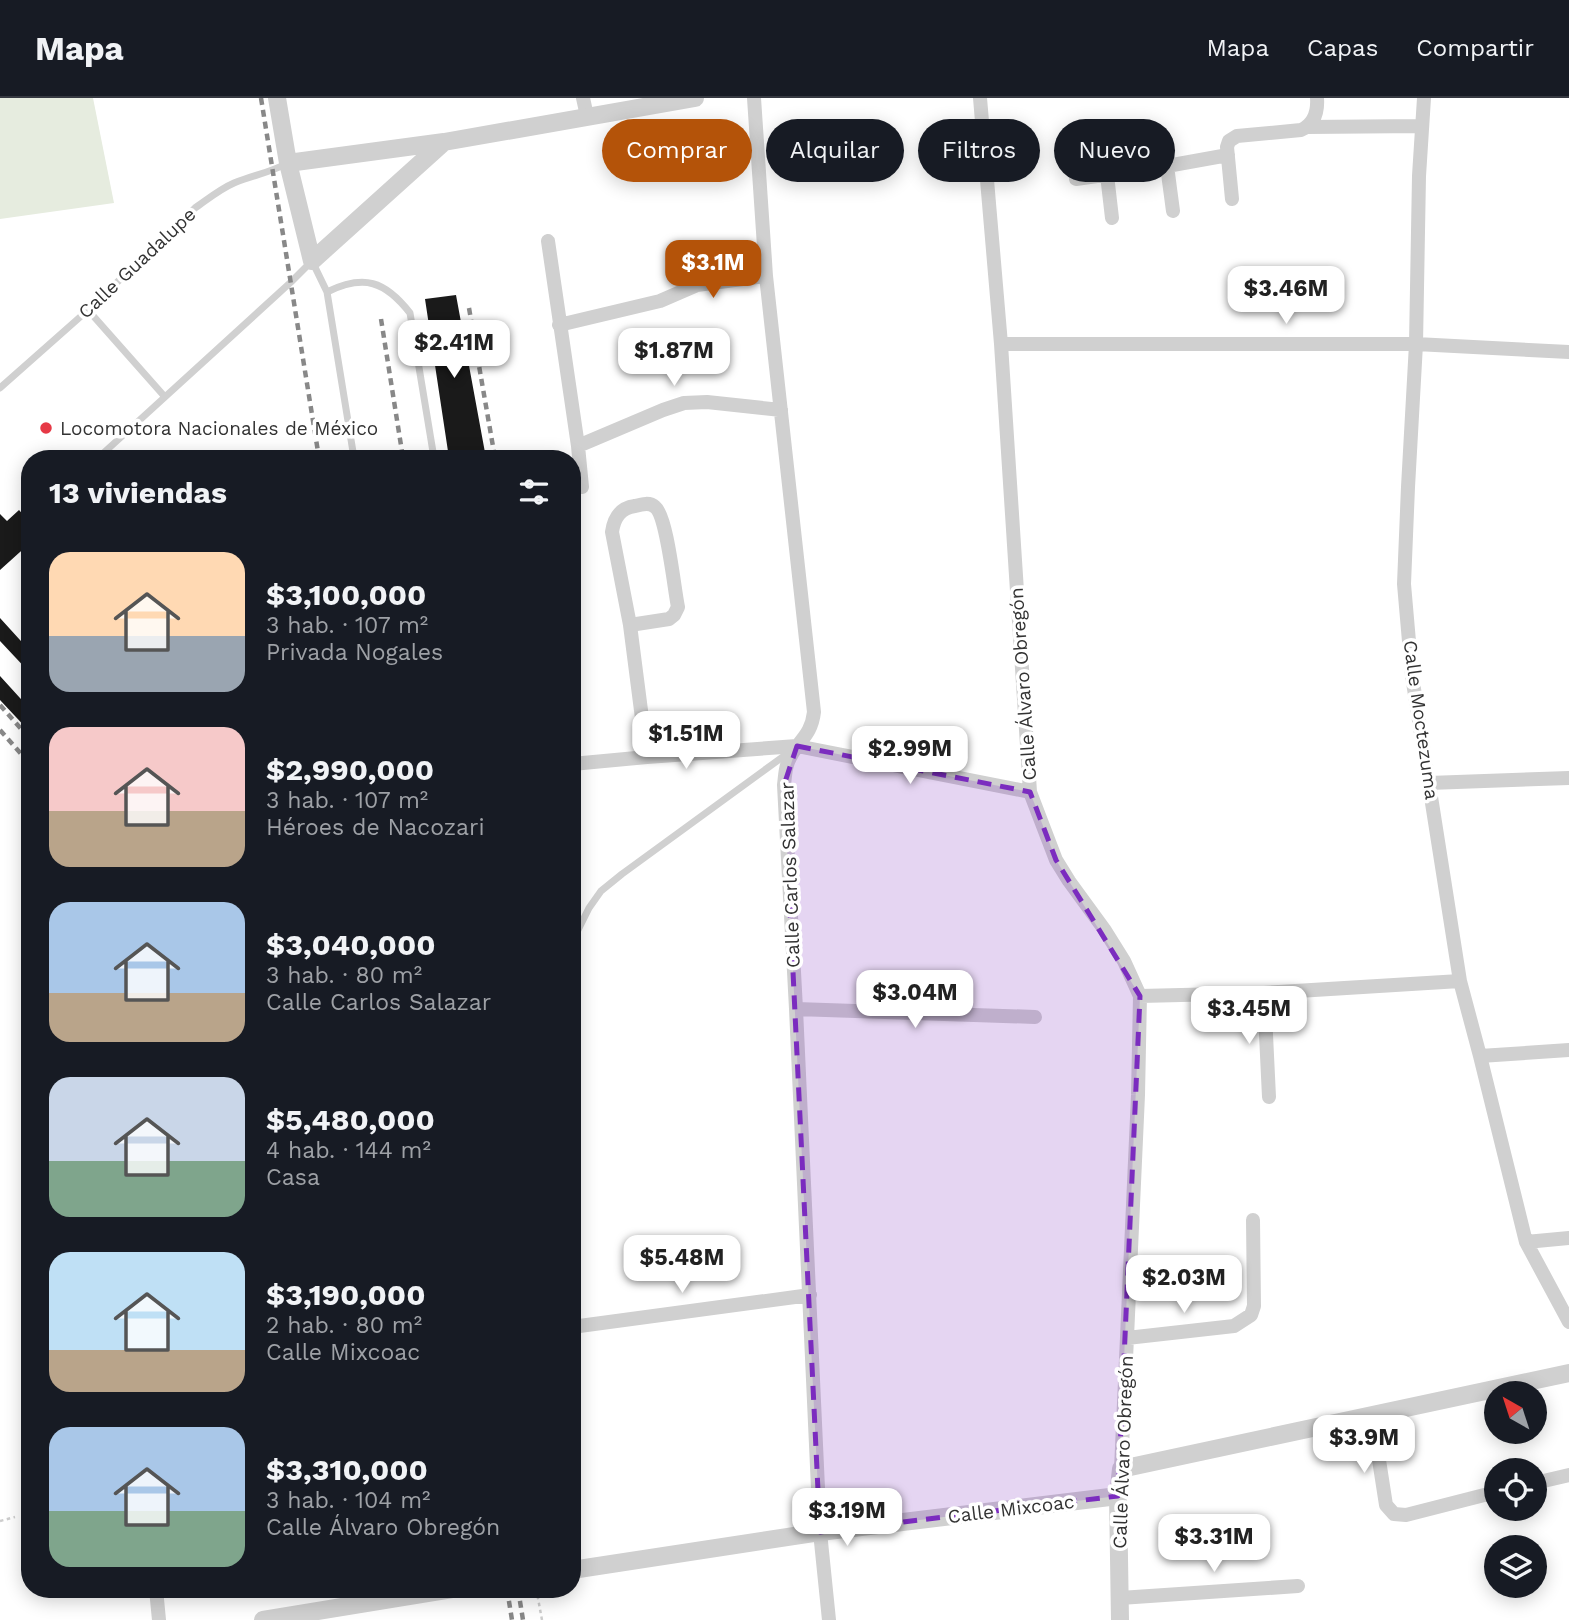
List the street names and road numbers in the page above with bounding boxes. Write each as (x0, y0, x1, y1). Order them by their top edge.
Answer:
street label: Calle Guadalupe (74, 203, 200, 323)
street label: Calle Álvaro Obregón (1005, 587, 1041, 781)
street label: Calle Moctezuma (1398, 639, 1444, 801)
street label: Calle Carlos Salazar (775, 781, 805, 968)
street label: Calle Álvaro Obregón (1108, 1355, 1138, 1549)
street label: Calle Mixcoac (946, 1490, 1076, 1528)

